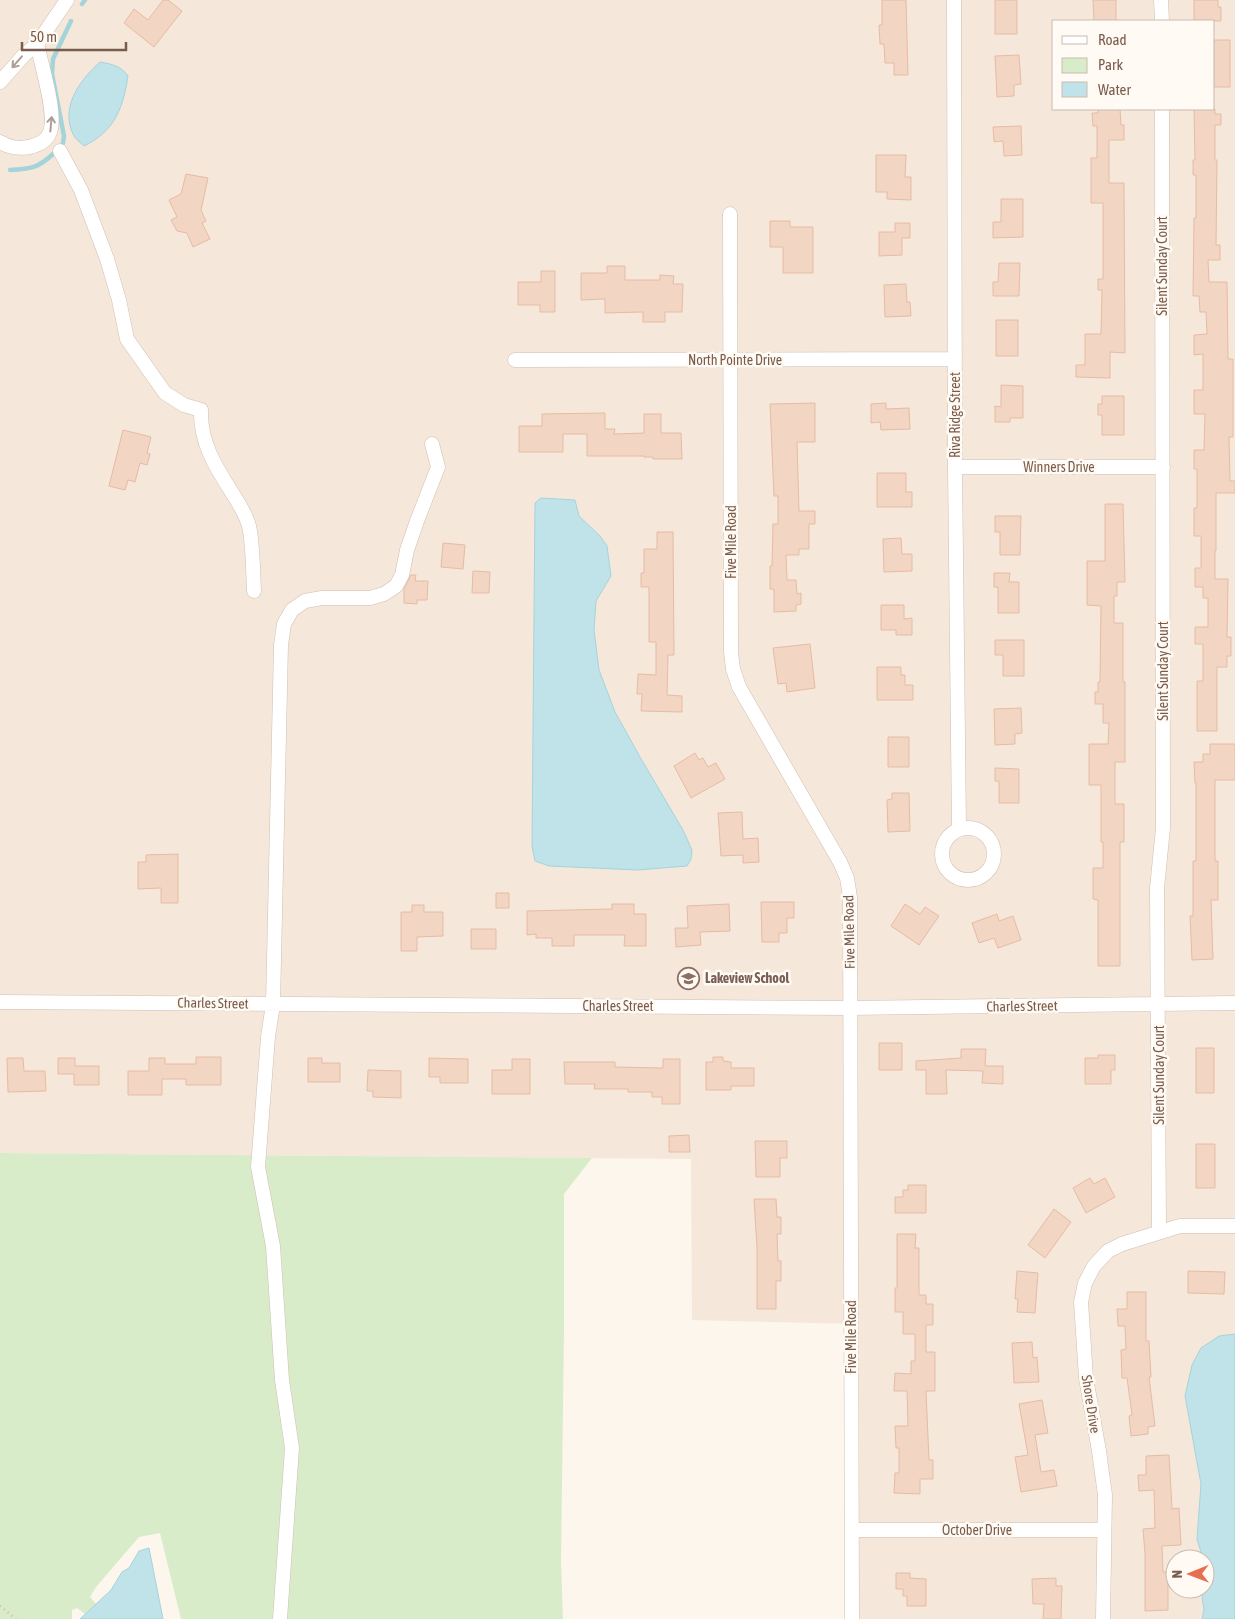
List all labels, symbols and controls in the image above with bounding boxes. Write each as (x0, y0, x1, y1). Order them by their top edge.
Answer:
scale bar (22, 20, 126, 52)
legend (1052, 20, 1215, 110)
text: 50 m (30, 28, 57, 45)
text: Road (1098, 31, 1127, 48)
one-way arrow (12, 55, 23, 68)
text: Park (1098, 56, 1123, 73)
text: Water (1098, 81, 1131, 98)
one-way arrow (46, 116, 55, 132)
street label: Silent Sunday Court (1154, 216, 1170, 316)
street label: North Pointe Drive (688, 352, 782, 368)
street label: Riva Ridge Street (947, 372, 963, 458)
street label: Winners Drive (1023, 459, 1095, 475)
street label: Five Mile Road (723, 505, 739, 579)
street label: Silent Sunday Court (1155, 621, 1171, 721)
street label: Five Mile Road (840, 895, 858, 969)
school or university icon: Lakeview School (677, 966, 701, 990)
place label: Lakeview School (705, 970, 790, 986)
street label: Charles Street (177, 994, 249, 1012)
street label: Charles Street (986, 997, 1058, 1015)
street label: Charles Street (582, 998, 654, 1014)
street label: Silent Sunday Court (1151, 1025, 1167, 1125)
street label: Five Mile Road (843, 1300, 859, 1374)
street label: Shore Drive (1078, 1374, 1104, 1434)
street label: October Drive (942, 1522, 1012, 1538)
north arrow (1165, 1549, 1215, 1599)
text: N (1169, 1570, 1185, 1578)

